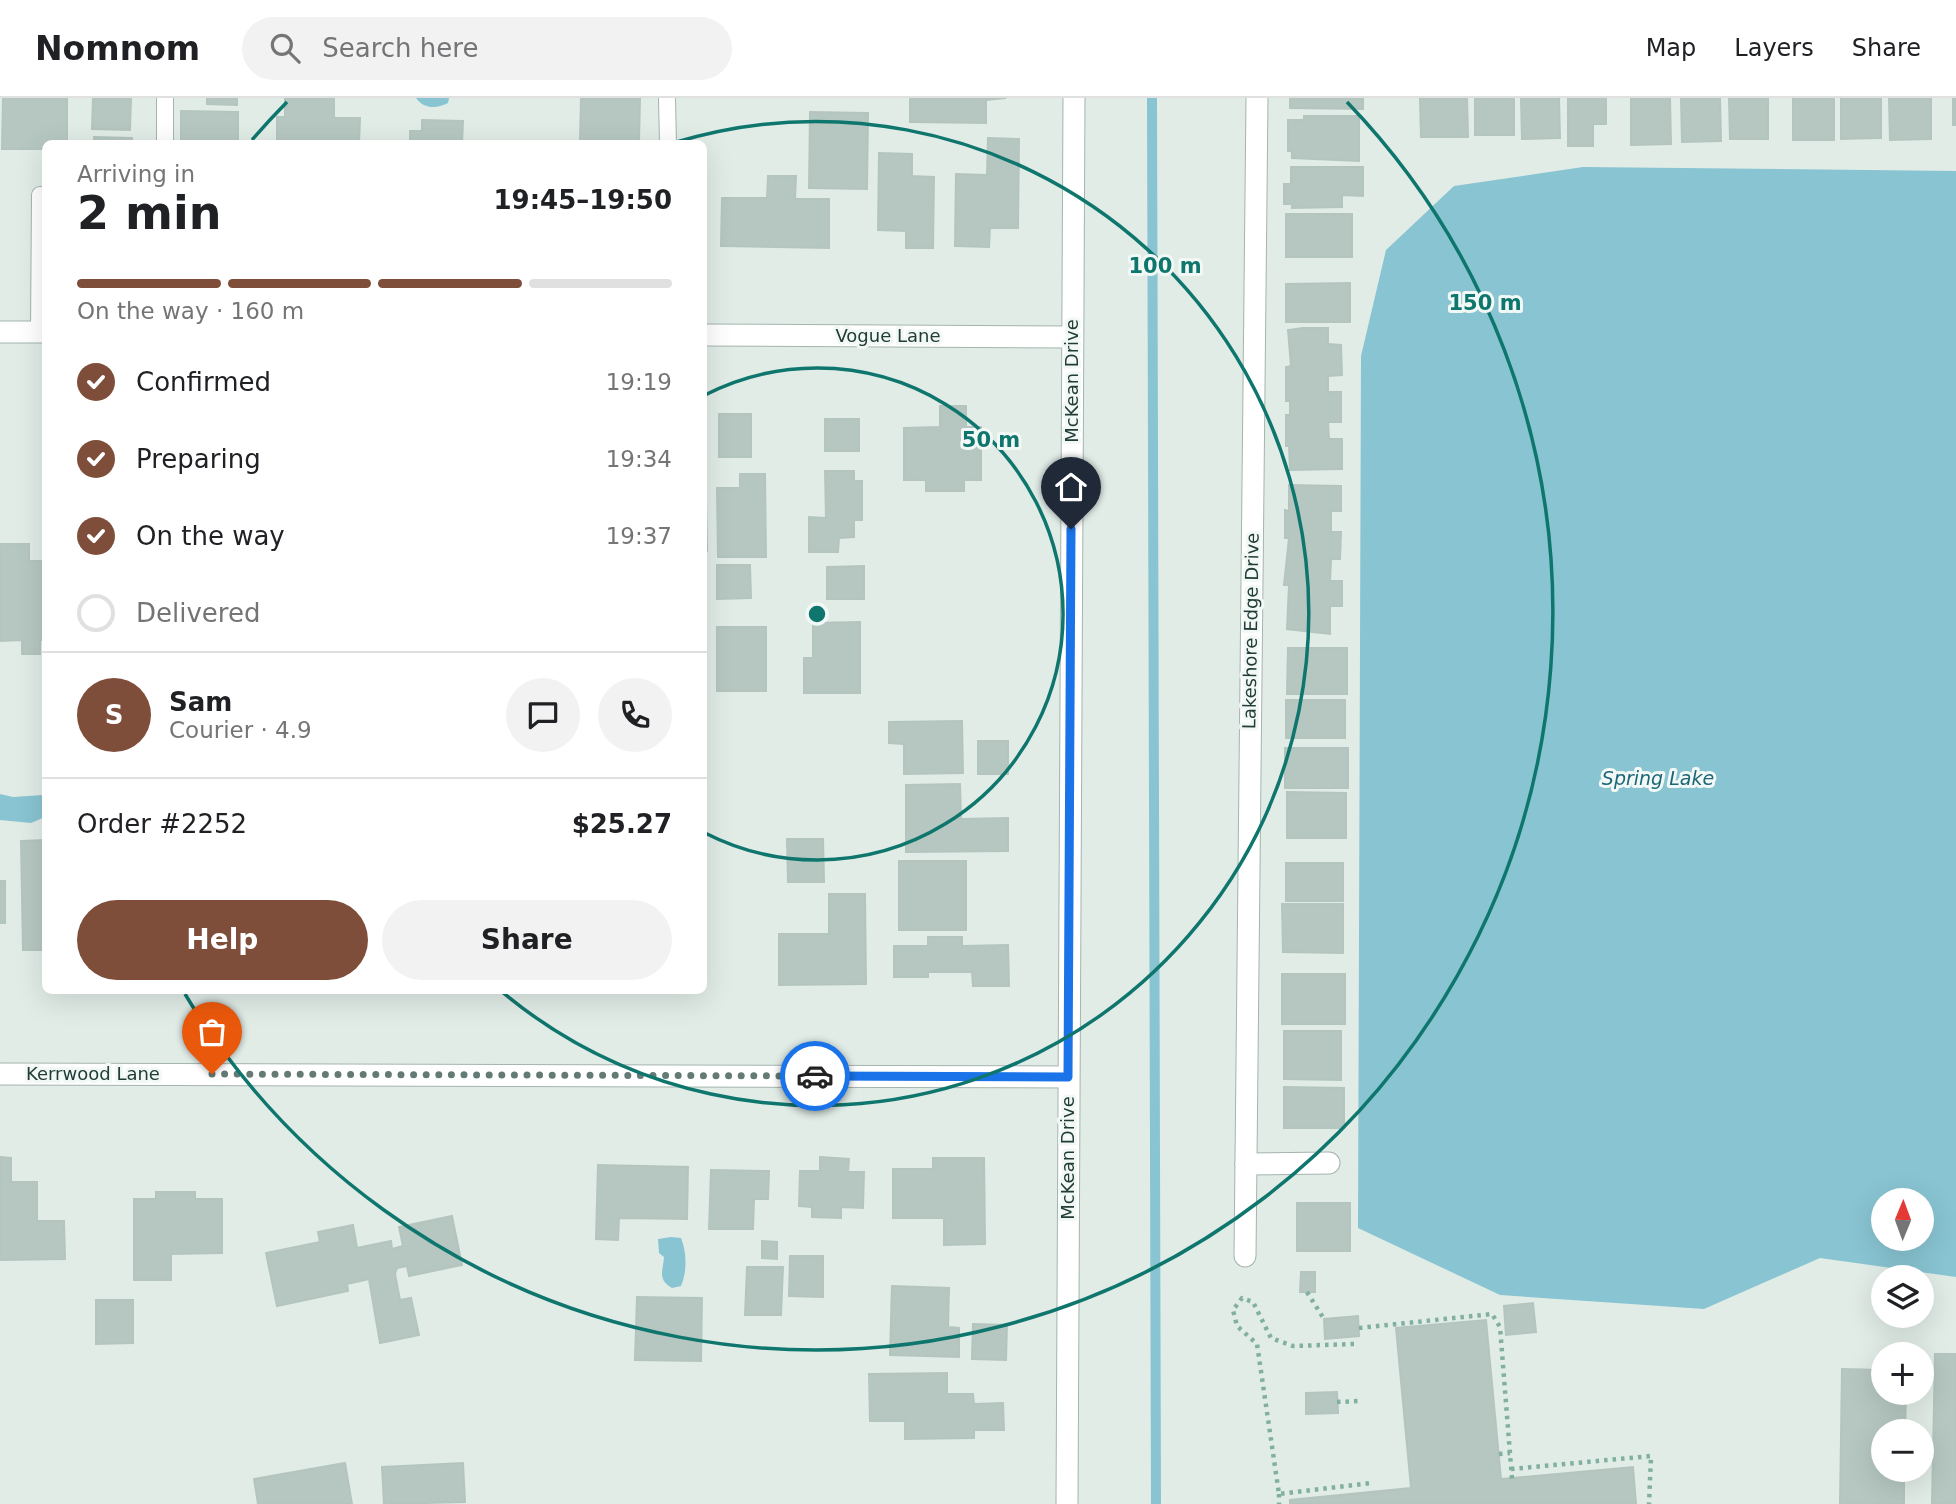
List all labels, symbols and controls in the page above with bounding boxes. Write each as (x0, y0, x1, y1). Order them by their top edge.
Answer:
search box (242, 17, 732, 80)
text: Nomnom (35, 29, 200, 68)
icon: search (266, 29, 304, 67)
text: Search here (322, 33, 478, 63)
text: Map (1646, 34, 1696, 62)
text: Layers (1734, 34, 1814, 62)
text: Share (1852, 34, 1921, 62)
text: Arriving in (77, 161, 195, 187)
text: 19:45–19:50 (493, 185, 672, 215)
text: 2 min (77, 186, 221, 240)
text: 100 m (1128, 254, 1202, 278)
text: 150 m (1448, 291, 1522, 315)
text: On the way · 160 m (77, 298, 304, 324)
street label: McKean Drive (1061, 319, 1082, 443)
street label: Vogue Lane (835, 325, 941, 346)
icon: check (77, 363, 115, 401)
text: Confirmed (136, 367, 271, 397)
text: 19:19 (606, 369, 672, 395)
text: 50 m (962, 428, 1020, 452)
icon: check (77, 440, 115, 478)
text: Preparing (136, 444, 261, 474)
text: 19:34 (606, 446, 672, 472)
pin (1041, 457, 1101, 529)
icon: home (1052, 468, 1090, 506)
icon: check (77, 517, 115, 555)
text: On the way (136, 521, 285, 551)
text: 19:37 (606, 523, 672, 549)
street label: Lakeshore Edge Drive (1238, 533, 1263, 729)
text: Delivered (136, 598, 260, 628)
centre of rings (805, 602, 829, 626)
button: chat (506, 678, 580, 752)
button: phone (598, 678, 672, 752)
text: Sam (169, 687, 232, 717)
text: S (105, 700, 123, 730)
text: Courier · 4.9 (169, 717, 312, 743)
water label: Spring Lake (1602, 767, 1714, 789)
text: Order #2252 (77, 809, 247, 839)
text: $25.27 (572, 809, 672, 839)
button: Help (77, 900, 368, 980)
button: Share (382, 900, 672, 980)
pin (182, 1002, 242, 1074)
icon: bag (193, 1013, 231, 1051)
courier (780, 1041, 850, 1111)
icon: car (796, 1057, 834, 1095)
street label: Kerrwood Lane (26, 1063, 160, 1084)
street label: McKean Drive (1057, 1096, 1078, 1220)
north arrow (1871, 1188, 1934, 1251)
map controls (1871, 1188, 1934, 1482)
button: layers (1871, 1265, 1934, 1328)
button: + (1871, 1342, 1934, 1405)
button: − (1871, 1419, 1934, 1482)

